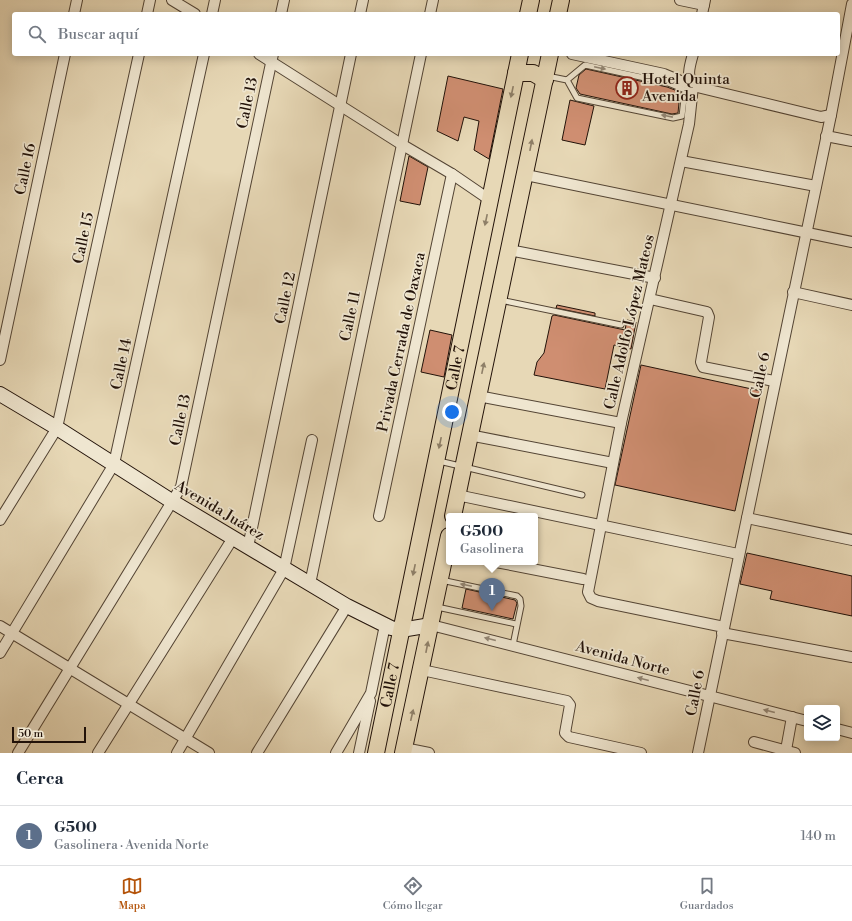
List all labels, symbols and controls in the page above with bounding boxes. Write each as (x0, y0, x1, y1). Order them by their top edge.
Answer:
search box (12, 12, 840, 56)
icon: search (26, 23, 48, 45)
text: Buscar aquí (58, 25, 139, 44)
one-way arrow (594, 66, 606, 72)
place label: Hotel Quinta Avenida (641, 70, 730, 106)
building icon: Hotel Quinta Avenida (614, 75, 640, 101)
street label: Calle 13 (233, 76, 262, 131)
one-way arrow (509, 86, 515, 98)
one-way arrow (660, 113, 673, 119)
one-way arrow (529, 139, 535, 151)
street label: Calle 16 (11, 141, 40, 197)
street label: Calle 15 (69, 211, 98, 266)
one-way arrow (483, 213, 489, 226)
street label: Calle Adolfo López Mateos (600, 233, 659, 411)
street label: Privada Cerrada de Oaxaca (373, 250, 430, 434)
street label: Calle 12 (271, 270, 300, 326)
street label: Calle 11 (336, 289, 365, 343)
street label: Calle 14 (107, 337, 136, 392)
street label: Calle 7 (442, 344, 470, 392)
street label: Calle 6 (746, 350, 775, 400)
one-way arrow (481, 362, 487, 374)
street label: Calle 13 (166, 393, 195, 448)
your location (442, 402, 462, 422)
one-way arrow (436, 437, 442, 449)
street label: Avenida Juárez (171, 476, 268, 545)
popup (446, 513, 538, 565)
text: G500 (460, 522, 503, 541)
text: Gasolinera (460, 541, 524, 557)
one-way arrow (410, 564, 416, 576)
pin: 1 (479, 578, 505, 611)
one-way arrow (460, 582, 472, 588)
one-way arrow (484, 636, 496, 642)
street label: Avenida Norte (573, 637, 672, 680)
one-way arrow (424, 641, 430, 653)
street label: Calle 7 (377, 661, 404, 709)
street label: Calle 6 (682, 668, 709, 718)
one-way arrow (637, 676, 649, 682)
map controls (804, 705, 840, 741)
button: layers (804, 705, 840, 741)
one-way arrow (763, 708, 775, 714)
one-way arrow (409, 709, 415, 721)
scale bar (12, 725, 86, 744)
text: 50 m (18, 727, 43, 741)
text: Cerca (16, 768, 64, 790)
text: G500 (54, 818, 97, 837)
text: 1 (26, 828, 32, 844)
text: 140 m (800, 828, 836, 844)
text: Gasolinera · Avenida Norte (54, 837, 209, 853)
tab: Mapa (119, 875, 146, 913)
tab: Cómo llegar (383, 875, 443, 913)
tab: Guardados (680, 875, 733, 913)

